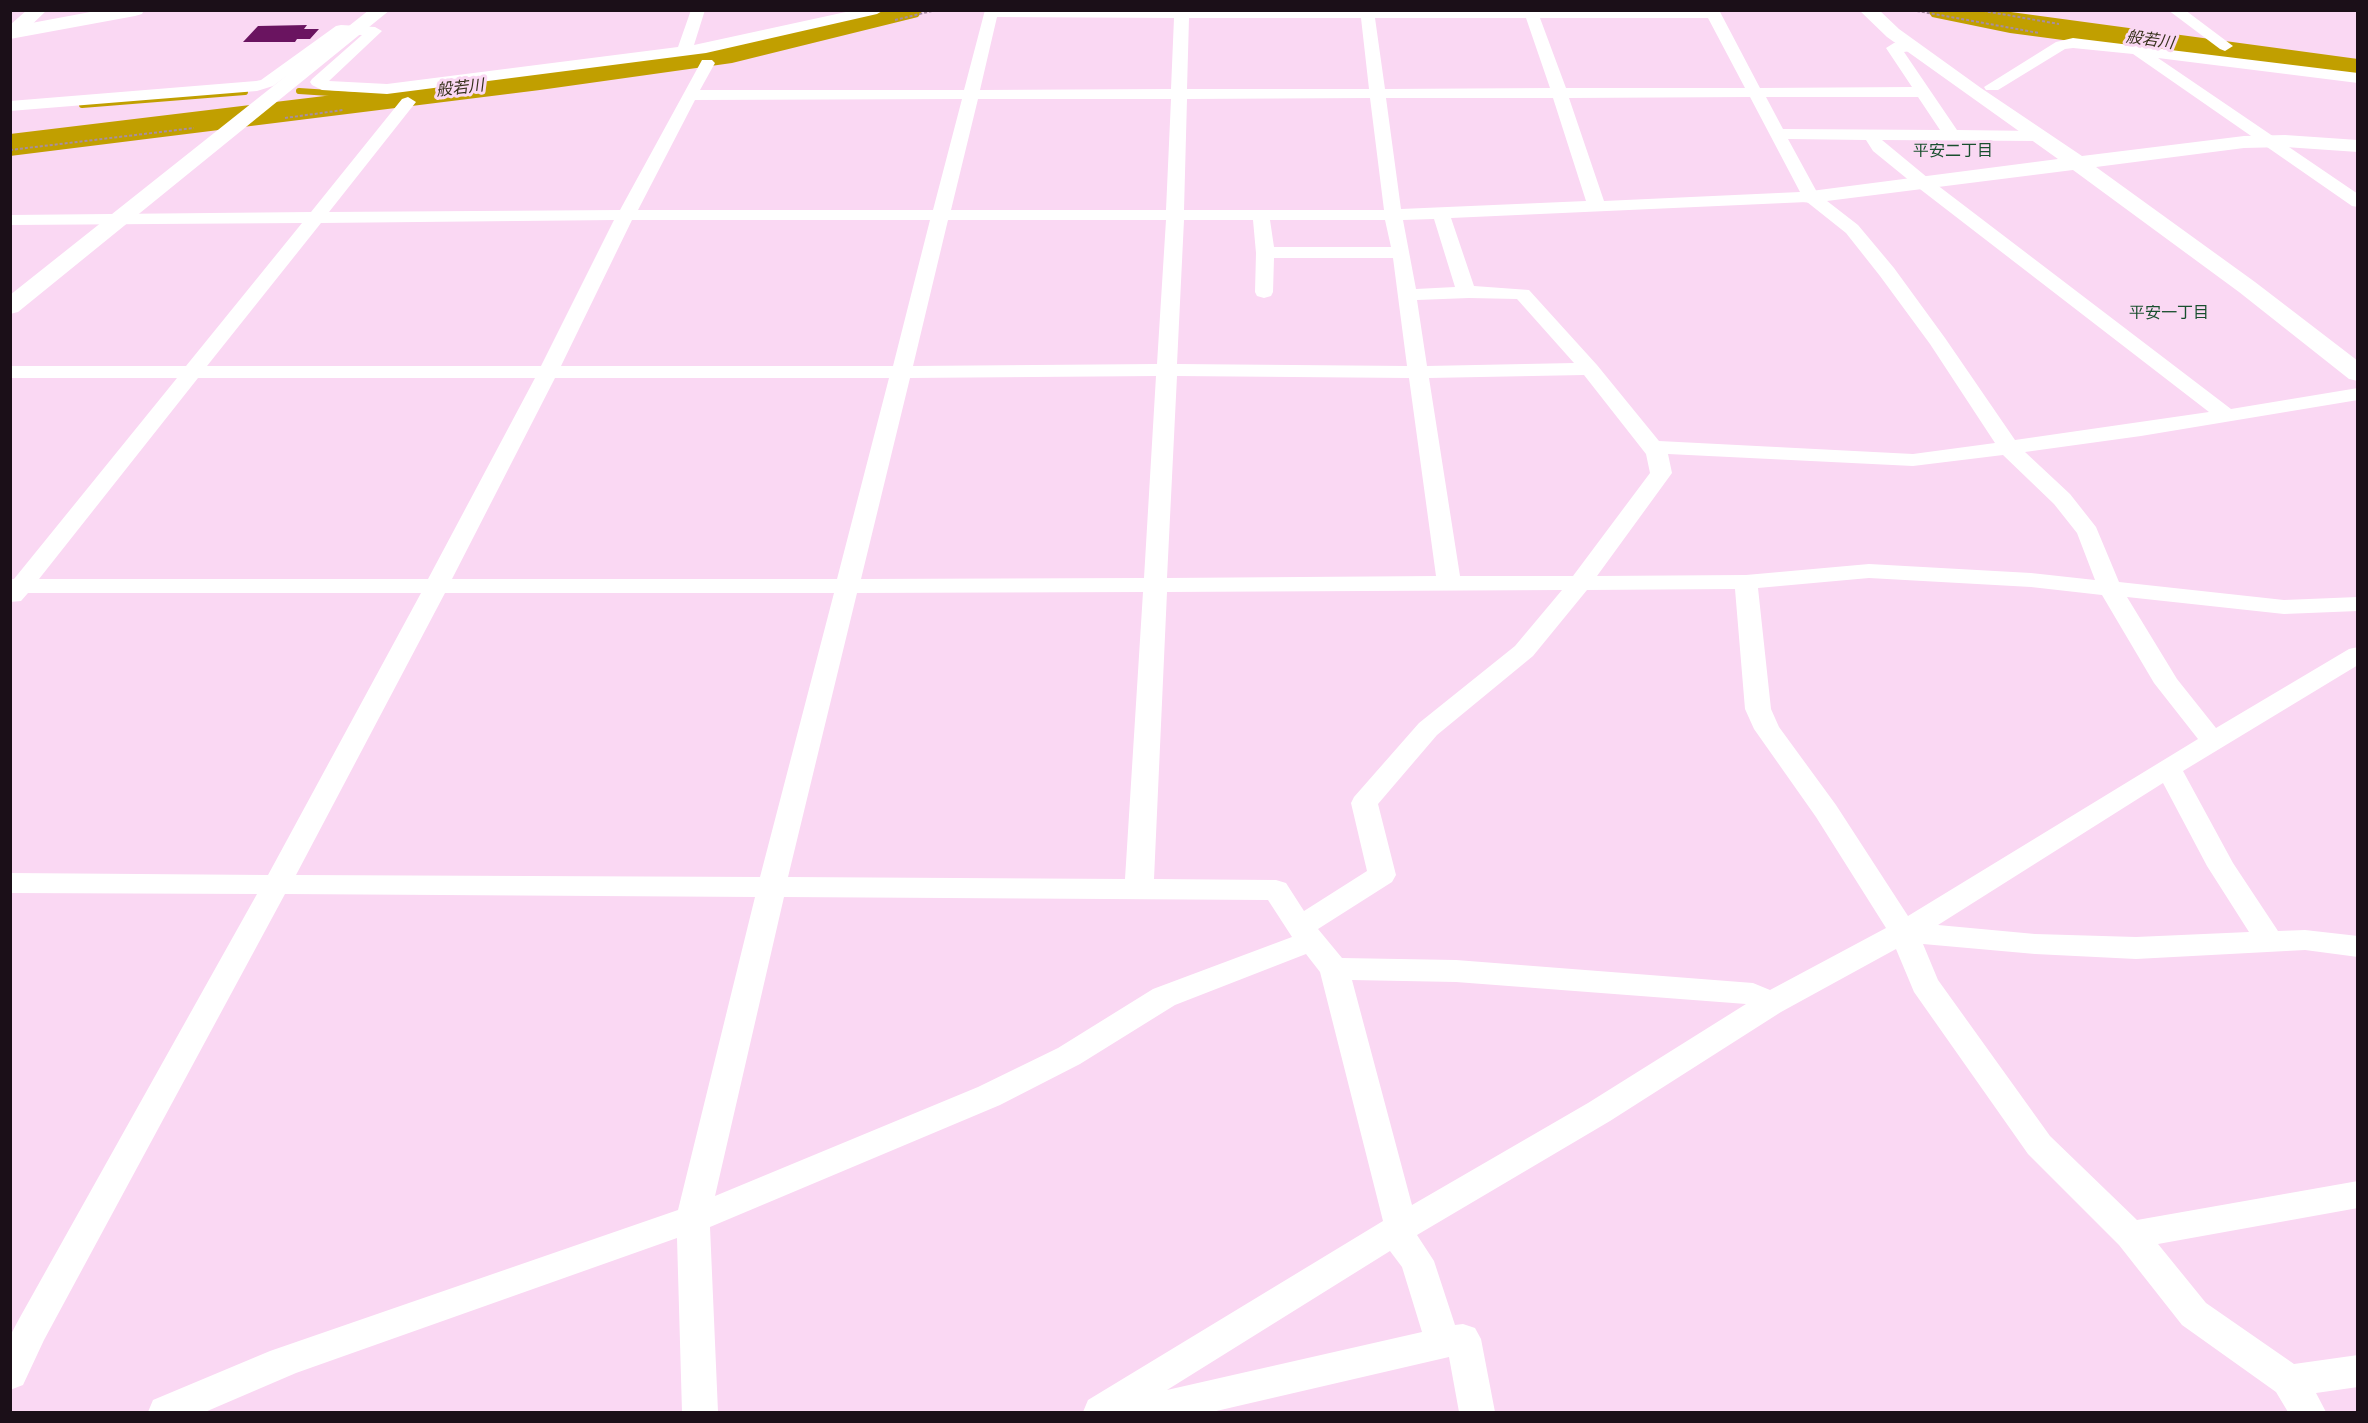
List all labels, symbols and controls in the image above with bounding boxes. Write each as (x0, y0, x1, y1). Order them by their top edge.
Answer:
water label: 般若川 (2125, 27, 2175, 53)
water label: 般若川 (435, 76, 485, 100)
district label: 平安二丁目 (1913, 141, 1993, 161)
district label: 平安一丁目 (2129, 303, 2209, 323)

